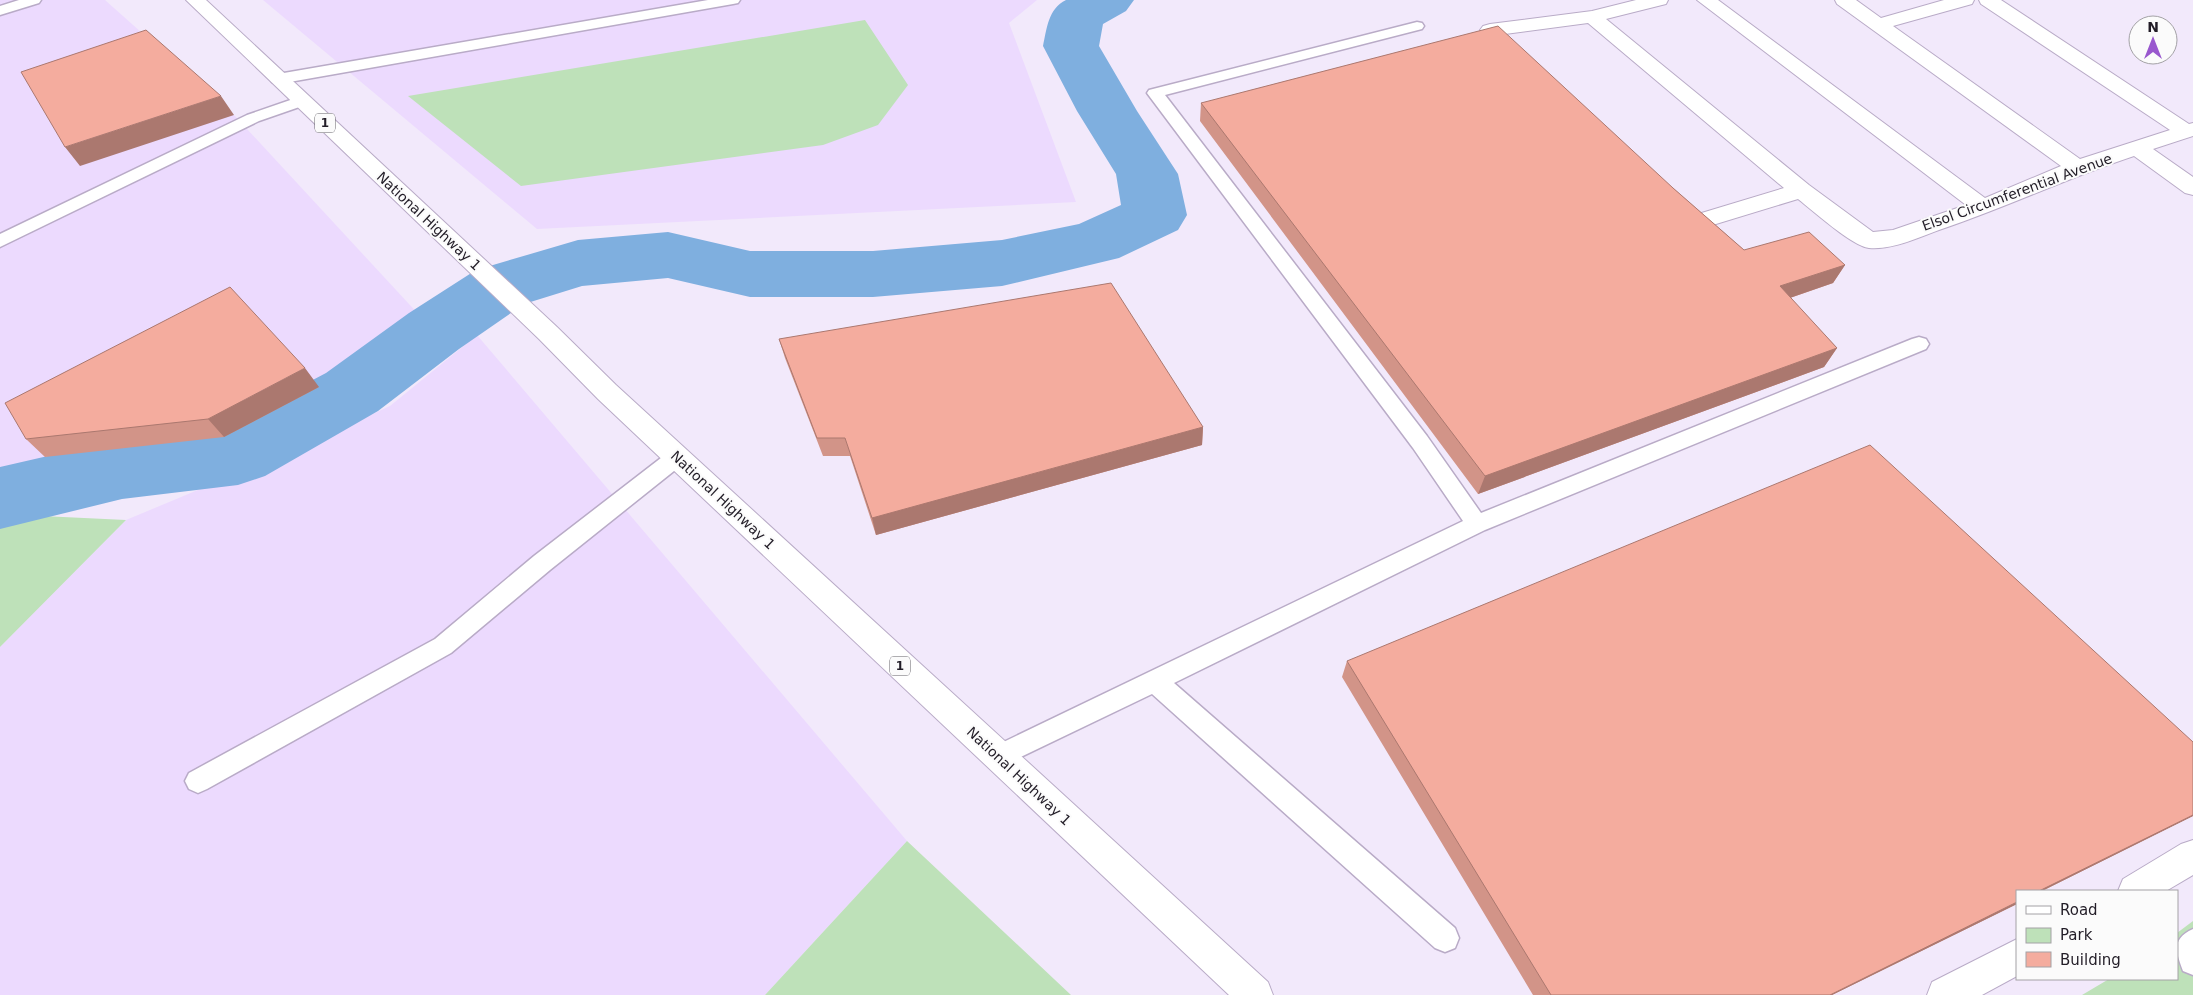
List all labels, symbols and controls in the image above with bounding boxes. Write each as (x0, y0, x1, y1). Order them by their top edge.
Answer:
north arrow (2128, 15, 2178, 65)
text: N (2147, 19, 2159, 35)
road number: 1 (315, 114, 335, 132)
street label: Elsol Circumferential Avenue (1920, 150, 2114, 234)
street label: National Highway 1 (374, 169, 484, 273)
street label: National Highway 1 (668, 448, 778, 552)
road number: 1 (890, 656, 910, 676)
street label: National Highway 1 (964, 724, 1074, 828)
legend (2016, 890, 2178, 980)
text: Road (2060, 901, 2098, 919)
text: Park (2060, 926, 2093, 944)
text: Building (2060, 951, 2121, 969)

